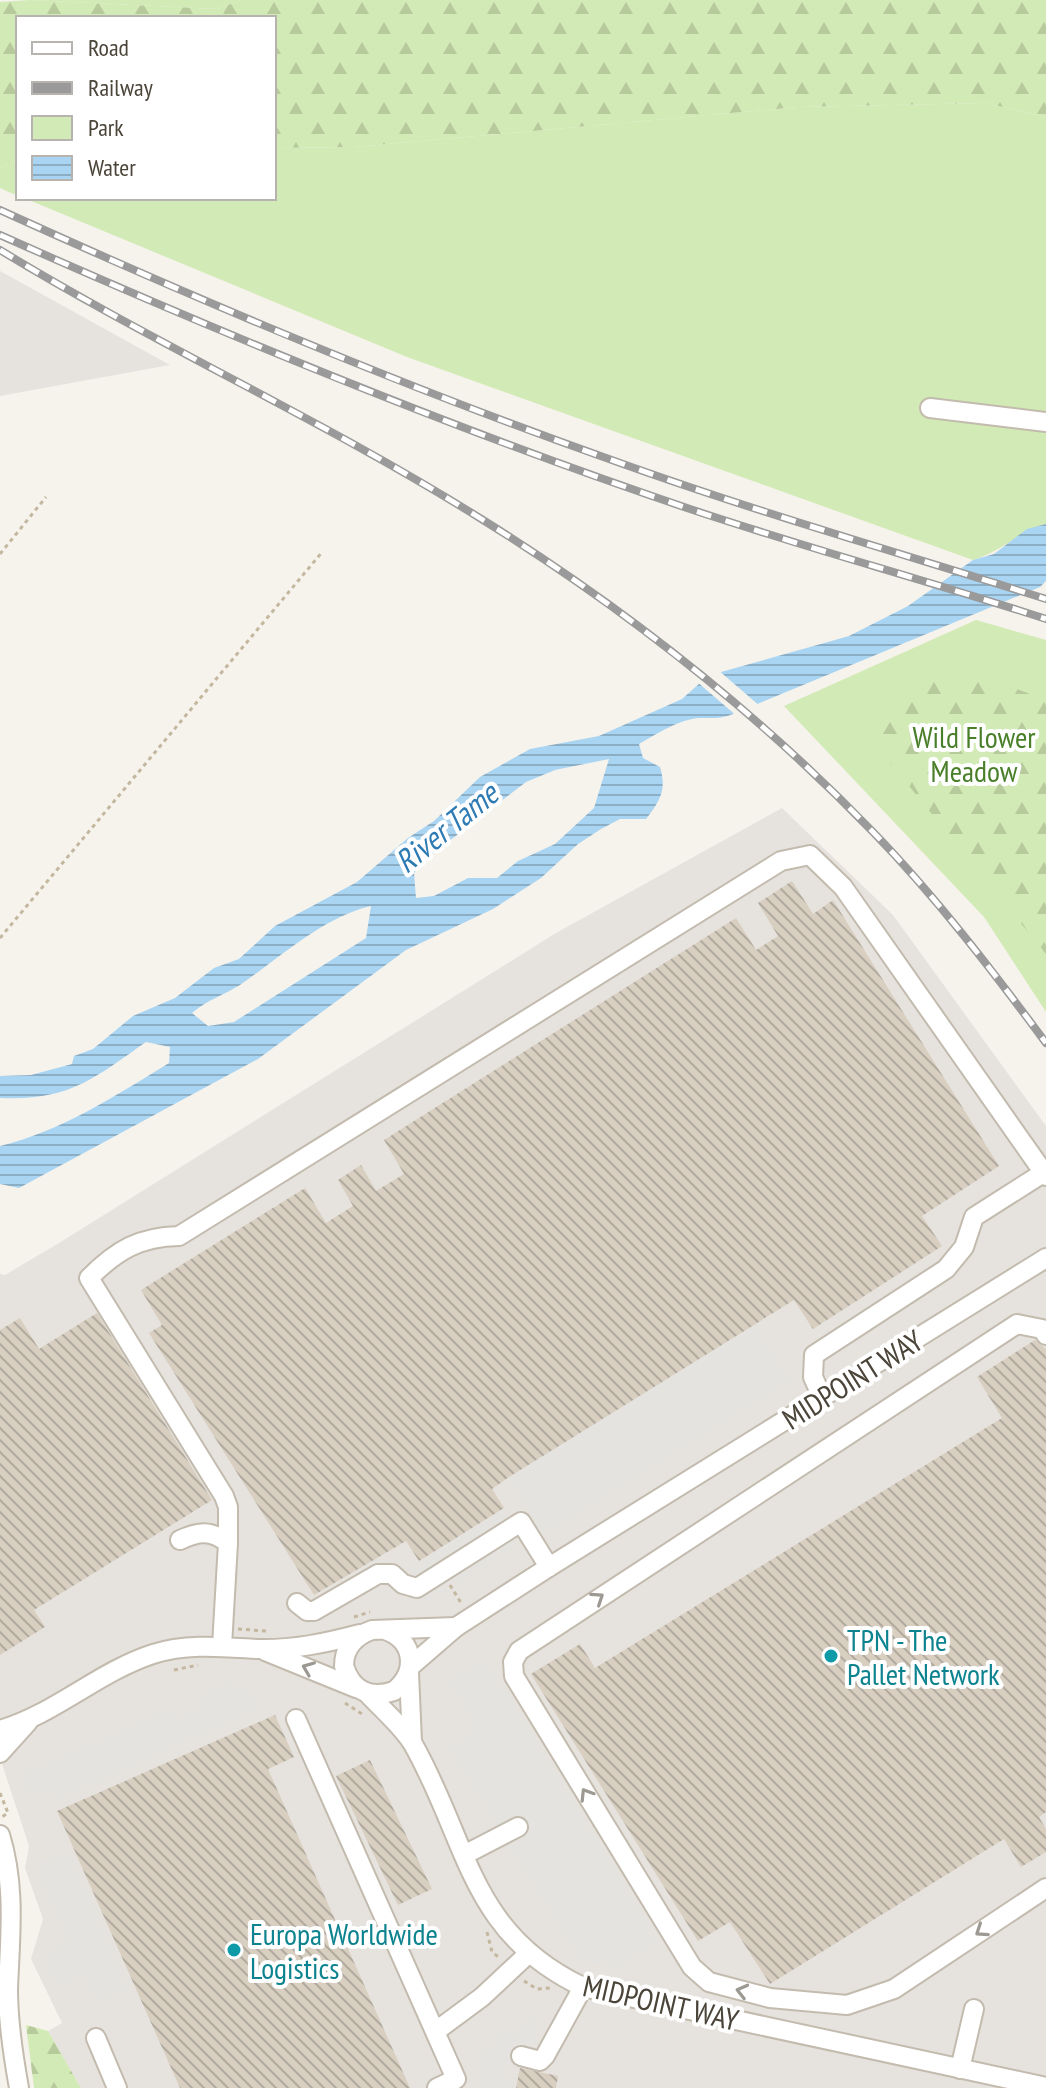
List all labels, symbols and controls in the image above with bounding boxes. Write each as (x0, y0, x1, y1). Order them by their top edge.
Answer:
legend (16, 16, 276, 200)
text: Road (88, 32, 129, 63)
text: Railway (88, 72, 153, 103)
text: Park (88, 112, 124, 143)
text: Water (88, 152, 136, 183)
park label: Wild Flower Meadow (912, 717, 1036, 790)
water label: River Tame (386, 771, 508, 881)
street label: MIDPOINT WAY (774, 1320, 930, 1438)
one-way arrow (589, 1593, 603, 1608)
place label: TPN - The Pallet Network (847, 1620, 1000, 1693)
marker: TPN - The Pallet Network (822, 1647, 840, 1665)
one-way arrow (302, 1661, 316, 1678)
one-way arrow (581, 1788, 596, 1803)
place label: Europa Worldwide Logistics (250, 1914, 438, 1987)
one-way arrow (975, 1921, 990, 1936)
marker: Europa Worldwide Logistics (225, 1941, 243, 1959)
street label: MIDPOINT WAY (579, 1965, 743, 2039)
one-way arrow (736, 1983, 750, 2000)

